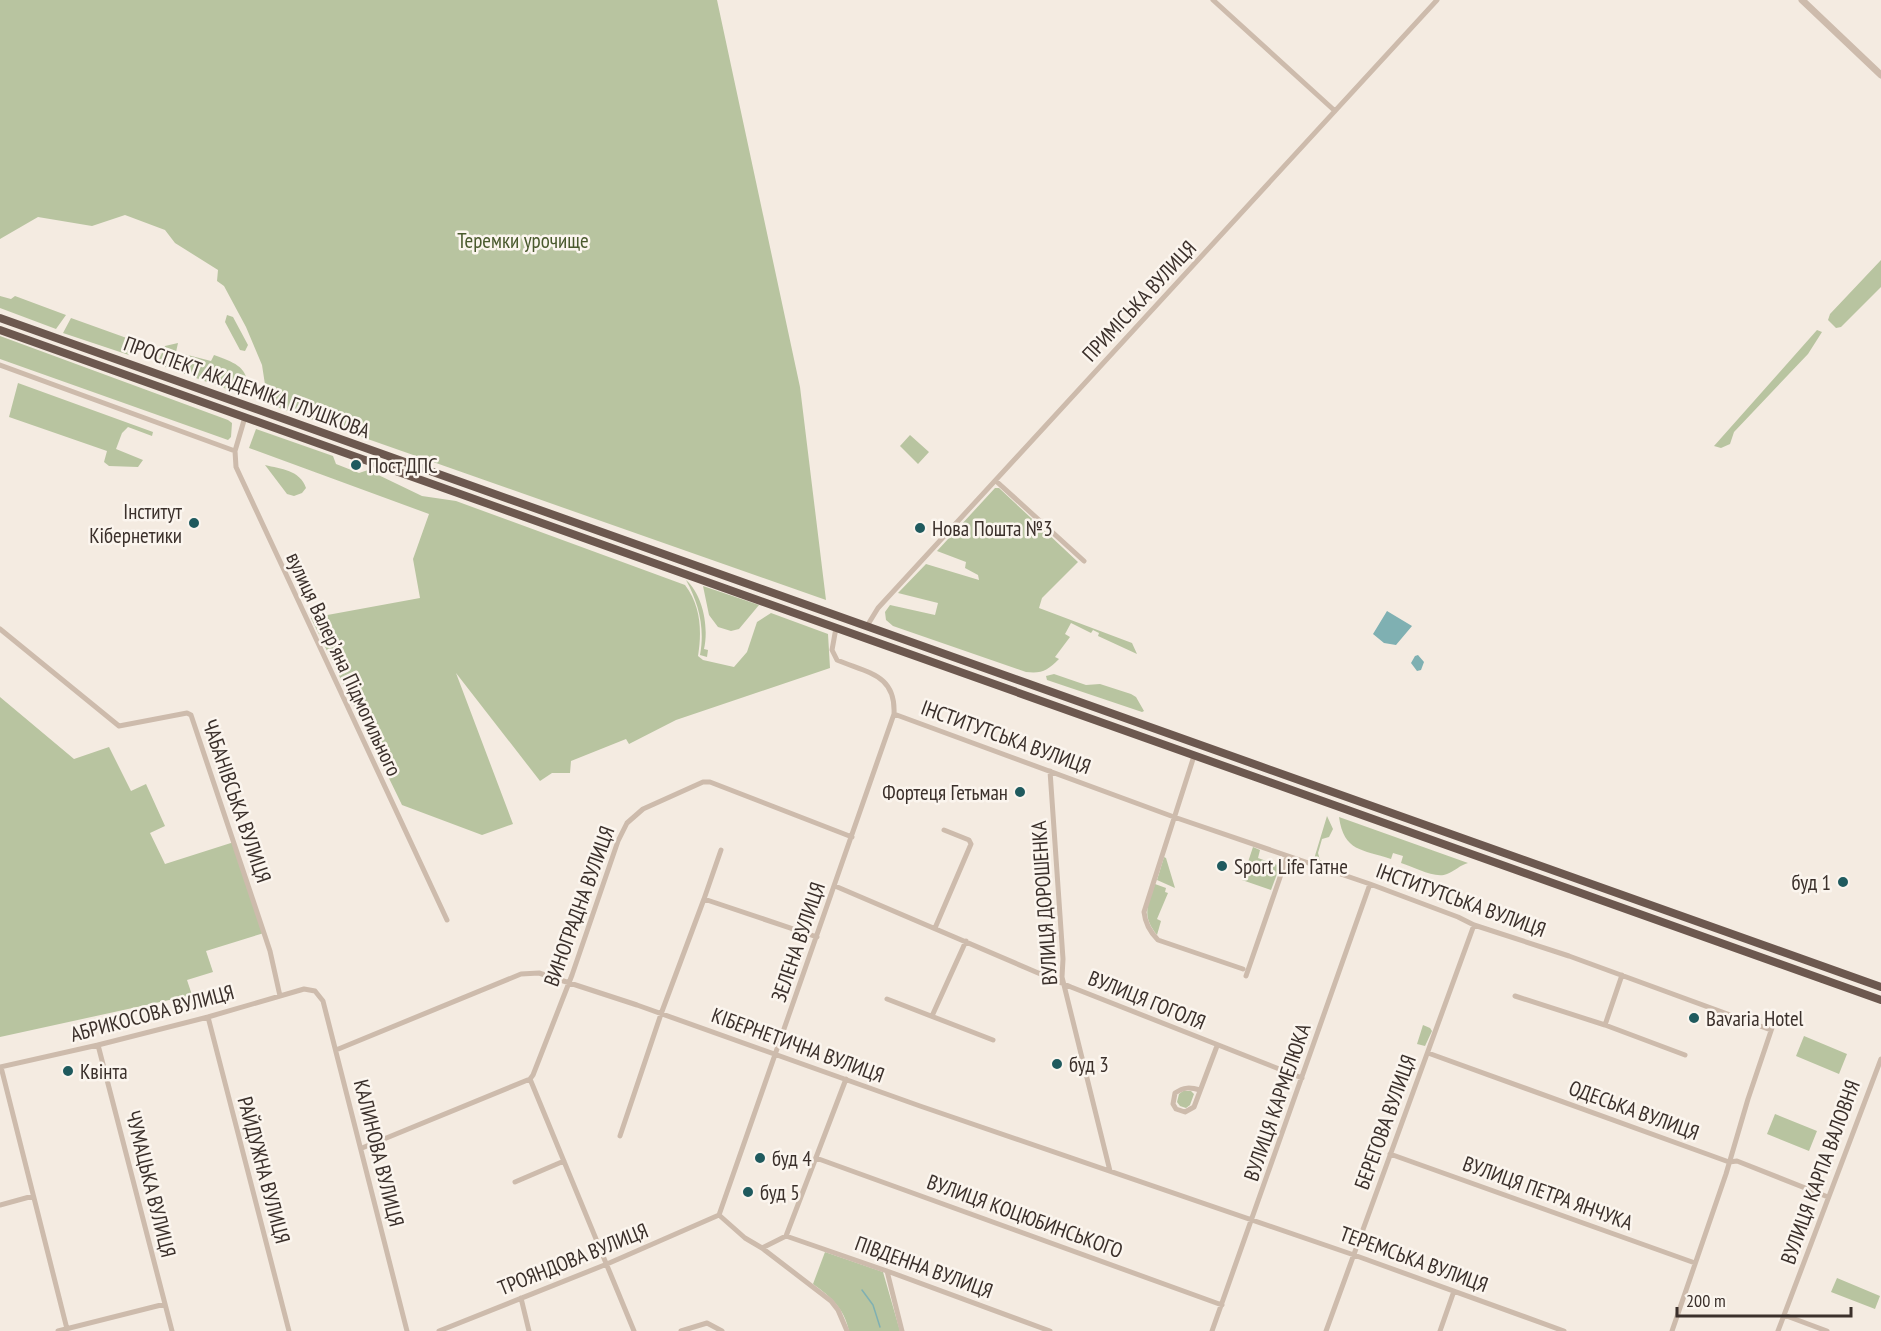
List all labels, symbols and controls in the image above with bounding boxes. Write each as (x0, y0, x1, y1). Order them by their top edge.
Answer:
park label: Теремки урочище (457, 227, 589, 254)
street label: ПРИМІСЬКА ВУЛИЦЯ (1076, 235, 1202, 367)
street label: ПРОСПЕКТ АКАДЕМІКА ГЛУШКОВА (120, 330, 374, 444)
place label: Пост ДПС (368, 452, 438, 479)
marker: Пост ДПС (349, 458, 363, 472)
place label: Інститут Кібернетики (89, 498, 182, 549)
place label: Нова Пошта №3 (932, 515, 1053, 542)
marker: Інститут Кібернетики (187, 516, 201, 530)
marker: Нова Пошта №3 (913, 521, 927, 535)
street label: вулиця Валерʼяна Підмогильного (280, 548, 408, 780)
street label: ІНСТИТУТСЬКА ВУЛИЦЯ (917, 694, 1095, 780)
street label: ЧАБАНІВСЬКА ВУЛИЦЯ (196, 716, 278, 886)
place label: Фортеця Гетьман (882, 779, 1008, 806)
marker: Фортеця Гетьман (1013, 785, 1027, 799)
street label: ВУЛИЦЯ ДОРОШЕНКА (1025, 820, 1063, 986)
street label: ВИНОГРАДНА ВУЛИЦЯ (538, 822, 620, 990)
place label: Sport Life Гатне (1234, 853, 1348, 880)
street label: ІНСТИТУТСЬКА ВУЛИЦЯ (1372, 857, 1550, 943)
marker: Sport Life Гатне (1215, 859, 1229, 873)
place label: буд 1 (1791, 869, 1831, 896)
marker: буд 1 (1836, 875, 1850, 889)
street label: ЗЕЛЕНА ВУЛИЦЯ (765, 879, 831, 1005)
street label: ВУЛИЦЯ ГОГОЛЯ (1084, 964, 1210, 1036)
street label: АБРИКОСОВА ВУЛИЦЯ (67, 978, 237, 1048)
street label: КІБЕРНЕТИЧНА ВУЛИЦЯ (708, 1001, 888, 1089)
place label: Bavaria Hotel (1706, 1005, 1804, 1032)
marker: Bavaria Hotel (1687, 1011, 1701, 1025)
street label: ВУЛИЦЯ КАРМЕЛЮКА (1237, 1020, 1317, 1184)
place label: буд 3 (1069, 1051, 1109, 1078)
street label: БЕРЕГОВА ВУЛИЦЯ (1348, 1051, 1422, 1193)
marker: буд 3 (1050, 1057, 1064, 1071)
place label: Квінта (80, 1058, 128, 1085)
marker: Квінта (61, 1064, 75, 1078)
street label: ОДЕСЬКА ВУЛИЦЯ (1565, 1074, 1703, 1146)
street label: ВУЛИЦЯ КАРПА ВАЛОВНЯ (1774, 1076, 1866, 1268)
street label: КАЛИНОВА ВУЛИЦЯ (348, 1077, 410, 1229)
street label: РАЙДУЖНА ВУЛИЦЯ (231, 1094, 297, 1246)
street label: ЧУМАЦЬКА ВУЛИЦЯ (120, 1108, 182, 1260)
place label: буд 4 (772, 1145, 812, 1172)
street label: ВУЛИЦЯ ПЕТРА ЯНЧУКА (1459, 1150, 1637, 1236)
marker: буд 4 (753, 1151, 767, 1165)
street label: ВУЛИЦЯ КОЦЮБИНСЬКОГО (923, 1168, 1127, 1264)
place label: буд 5 (760, 1179, 800, 1206)
marker: буд 5 (741, 1185, 755, 1199)
street label: ТРОЯНДОВА ВУЛИЦЯ (494, 1217, 652, 1301)
street label: ТЕРЕМСЬКА ВУЛИЦЯ (1336, 1220, 1492, 1298)
street label: ПІВДЕННА ВУЛИЦЯ (851, 1230, 997, 1304)
scale bar (1677, 1280, 1851, 1318)
text: 200 m (1686, 1289, 1726, 1312)

